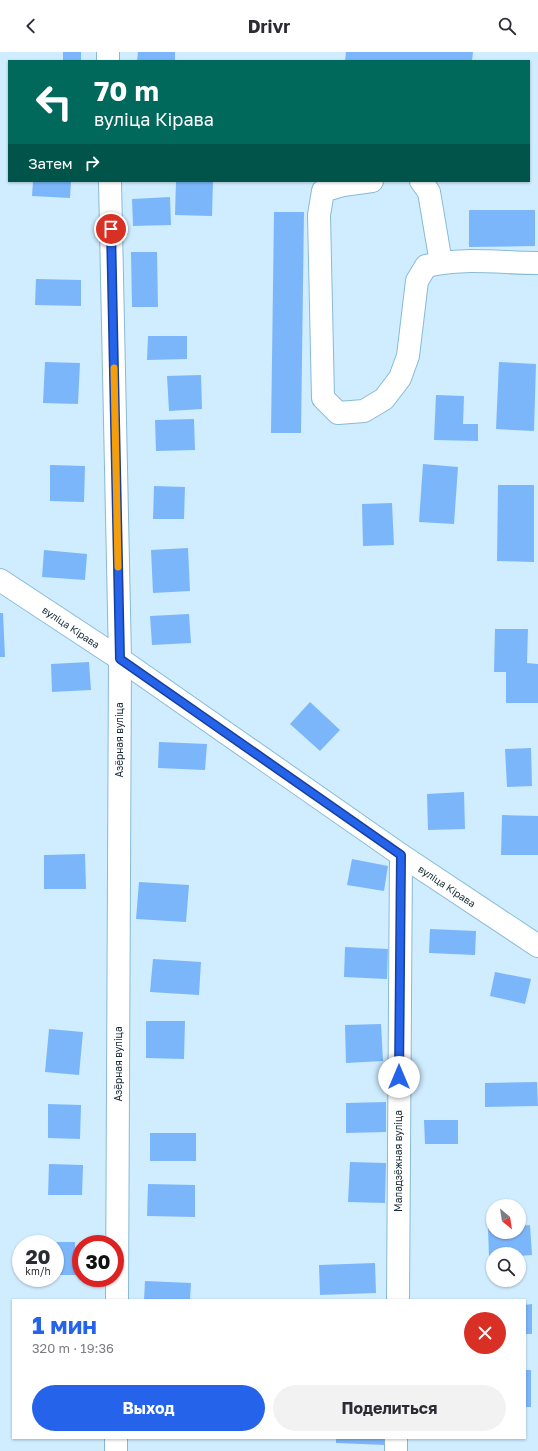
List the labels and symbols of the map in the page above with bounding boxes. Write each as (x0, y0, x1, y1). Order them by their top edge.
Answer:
pin (94, 212, 128, 246)
street label: вуліца Кірава (40, 603, 102, 651)
street label: Азёрная вуліца (113, 702, 125, 778)
street label: вуліца Кірава (416, 862, 478, 910)
street label: Азёрная вуліца (112, 1026, 124, 1102)
position arrow (378, 1056, 420, 1098)
street label: Маладзёжная вуліца (392, 1110, 404, 1212)
north arrow (486, 1199, 526, 1239)
speed limit sign: 30 (72, 1235, 124, 1287)

